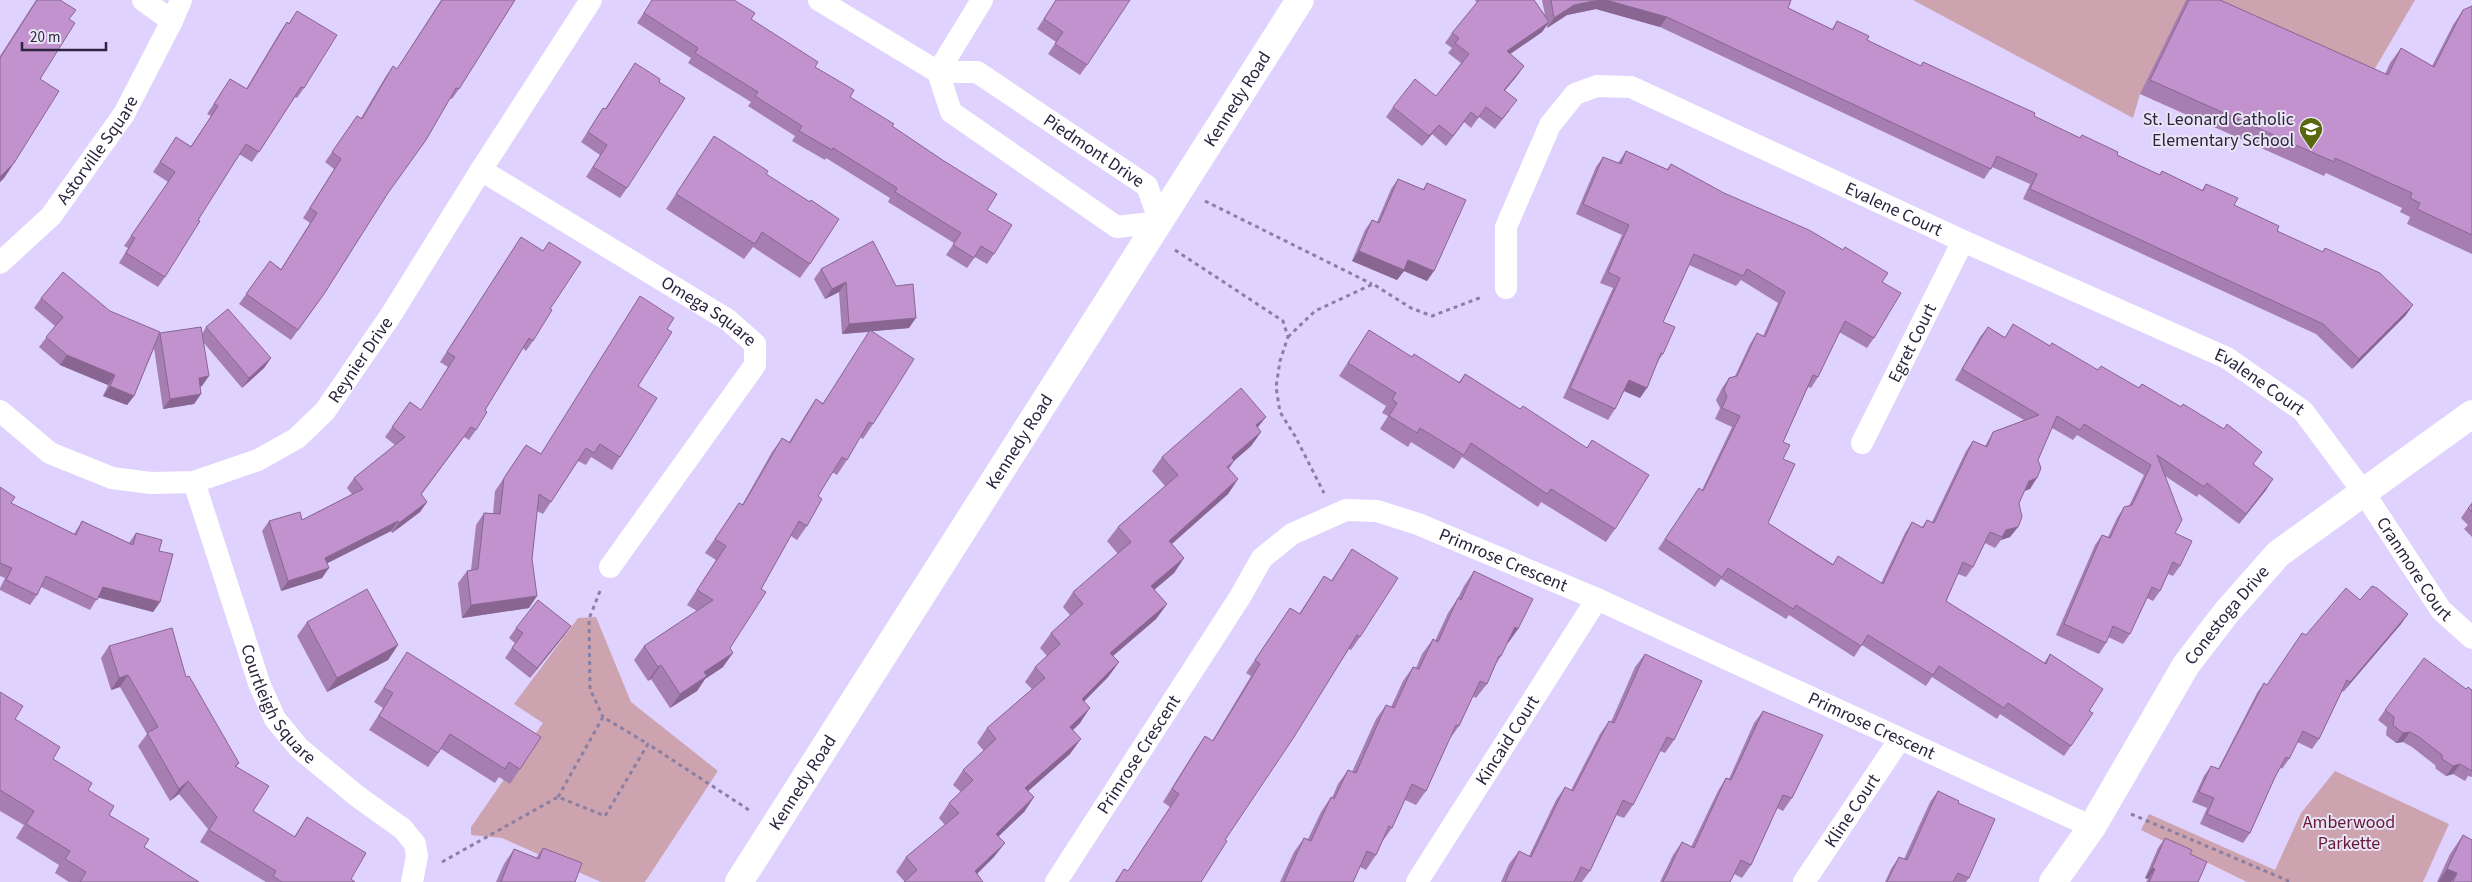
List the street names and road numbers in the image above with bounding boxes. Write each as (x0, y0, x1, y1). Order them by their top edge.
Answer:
street label: Kennedy Road (1198, 47, 1277, 152)
street label: Astorville Square (51, 91, 144, 210)
street label: Piedmont Drive (1038, 108, 1149, 194)
street label: Evalene Court (1841, 176, 1946, 243)
street label: Omega Square (656, 270, 762, 353)
street label: Egret Court (1882, 299, 1943, 387)
street label: Reynier Drive (322, 312, 399, 408)
street label: Evalene Court (2210, 342, 2309, 421)
street label: Kennedy Road (980, 389, 1059, 494)
street label: Cranmore Court (2370, 512, 2457, 627)
street label: Primrose Crescent (1435, 522, 1571, 598)
street label: Conestoga Drive (2178, 560, 2275, 670)
street label: Courtleigh Square (234, 641, 321, 770)
street label: Primrose Crescent (1804, 686, 1939, 766)
street label: Primrose Crescent (1091, 690, 1187, 819)
street label: Kincaid Court (1470, 691, 1546, 790)
street label: Kennedy Road (763, 730, 842, 835)
street label: Kline Court (1819, 769, 1886, 853)

